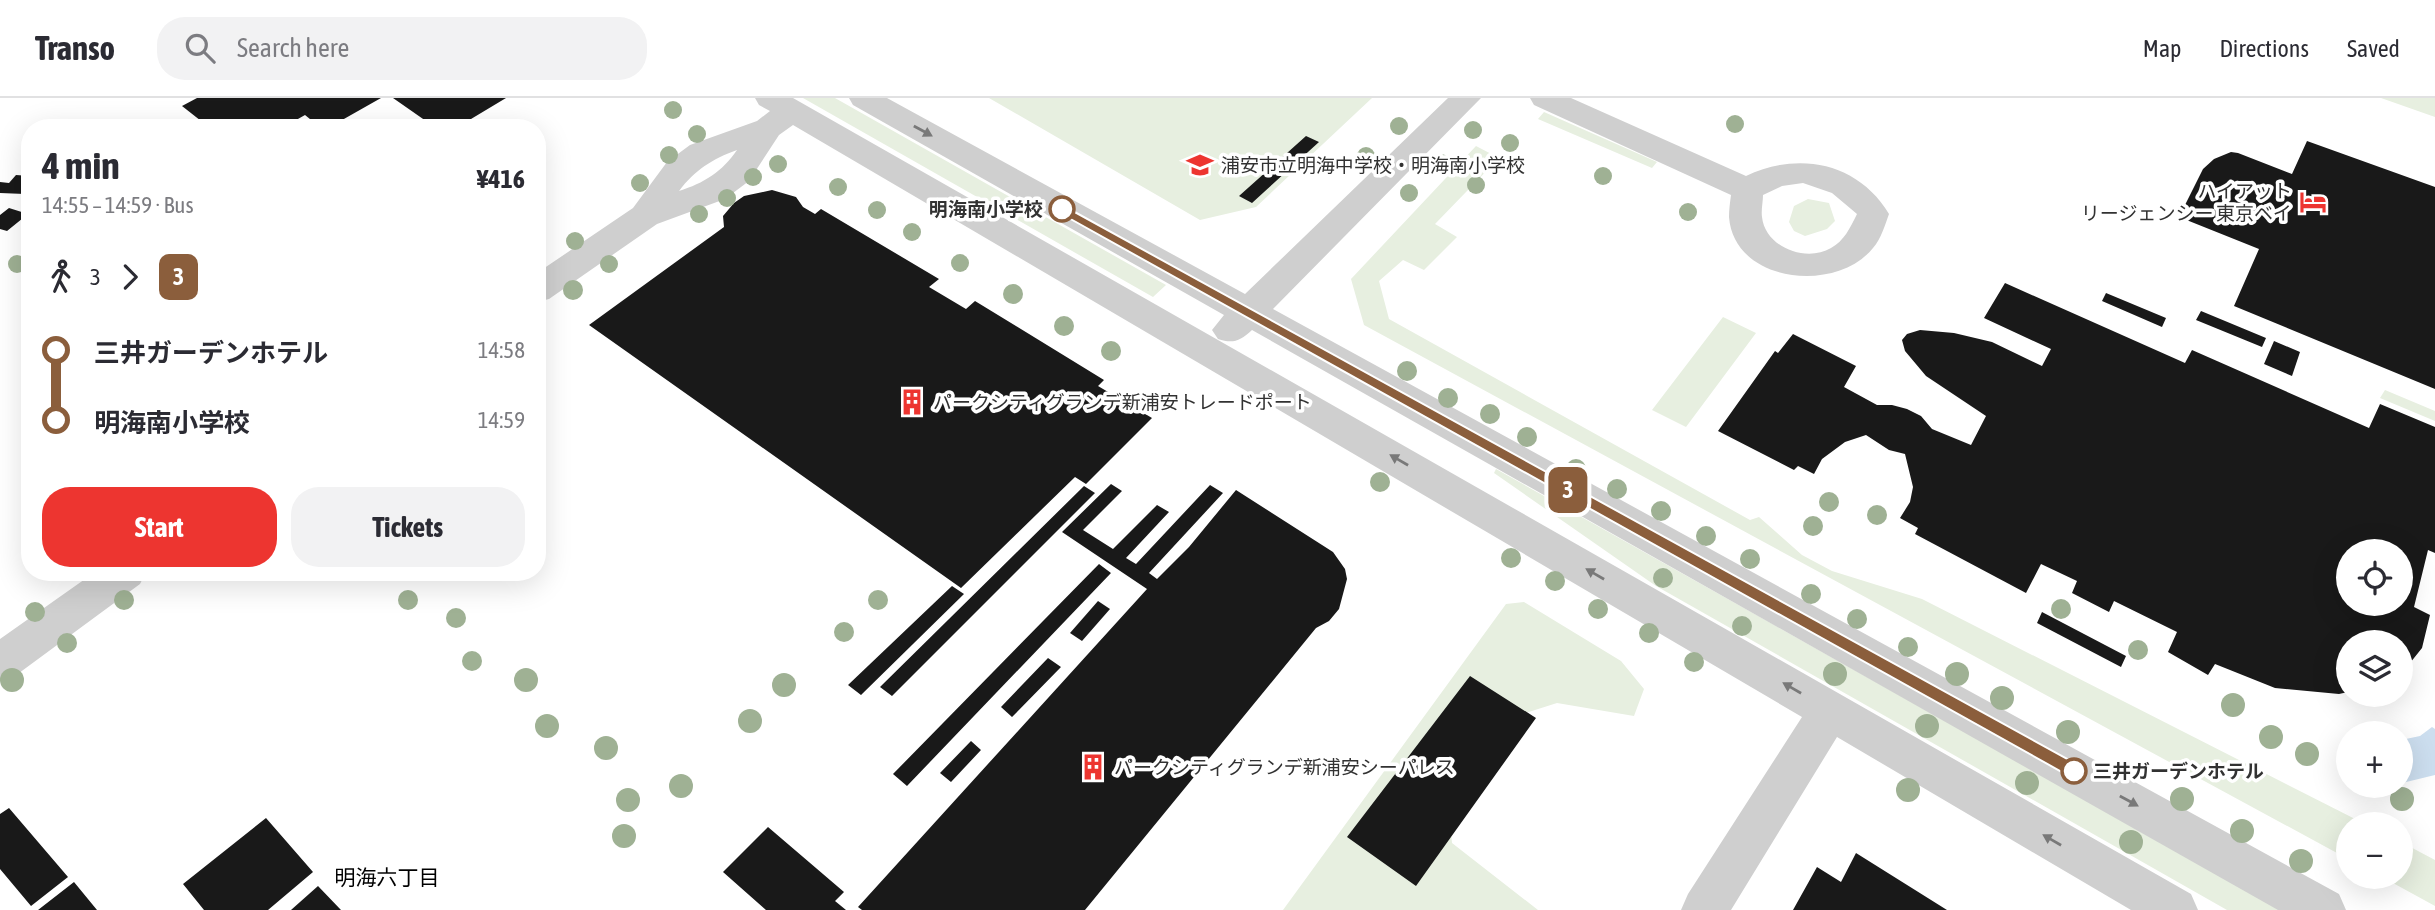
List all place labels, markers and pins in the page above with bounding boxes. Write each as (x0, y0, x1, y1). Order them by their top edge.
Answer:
school or university icon: 浦安市立明海中学校・明海南小学校 (1185, 150, 1215, 180)
place label: 浦安市立明海中学校・明海南小学校 (1221, 154, 1525, 176)
place label: ハイアット リージェンシー 東京ベイ (2081, 180, 2292, 224)
hotel icon: ハイアット リージェンシー 東京ベイ (2298, 187, 2328, 217)
marker: 明海南小学校 (1049, 196, 1075, 222)
place label: 明海南小学校 (929, 198, 1043, 220)
building icon: パークシティグランデ新浦安トレードポート (897, 387, 927, 417)
place label: パークシティグランデ新浦安トレードポート (933, 391, 1312, 413)
building icon: パークシティグランデ新浦安シーパレス (1078, 752, 1108, 782)
place label: パークシティグランデ新浦安シーパレス (1114, 756, 1455, 778)
marker: 三井ガーデンホテル (2061, 758, 2087, 784)
place label: 三井ガーデンホテル (2093, 760, 2264, 782)

